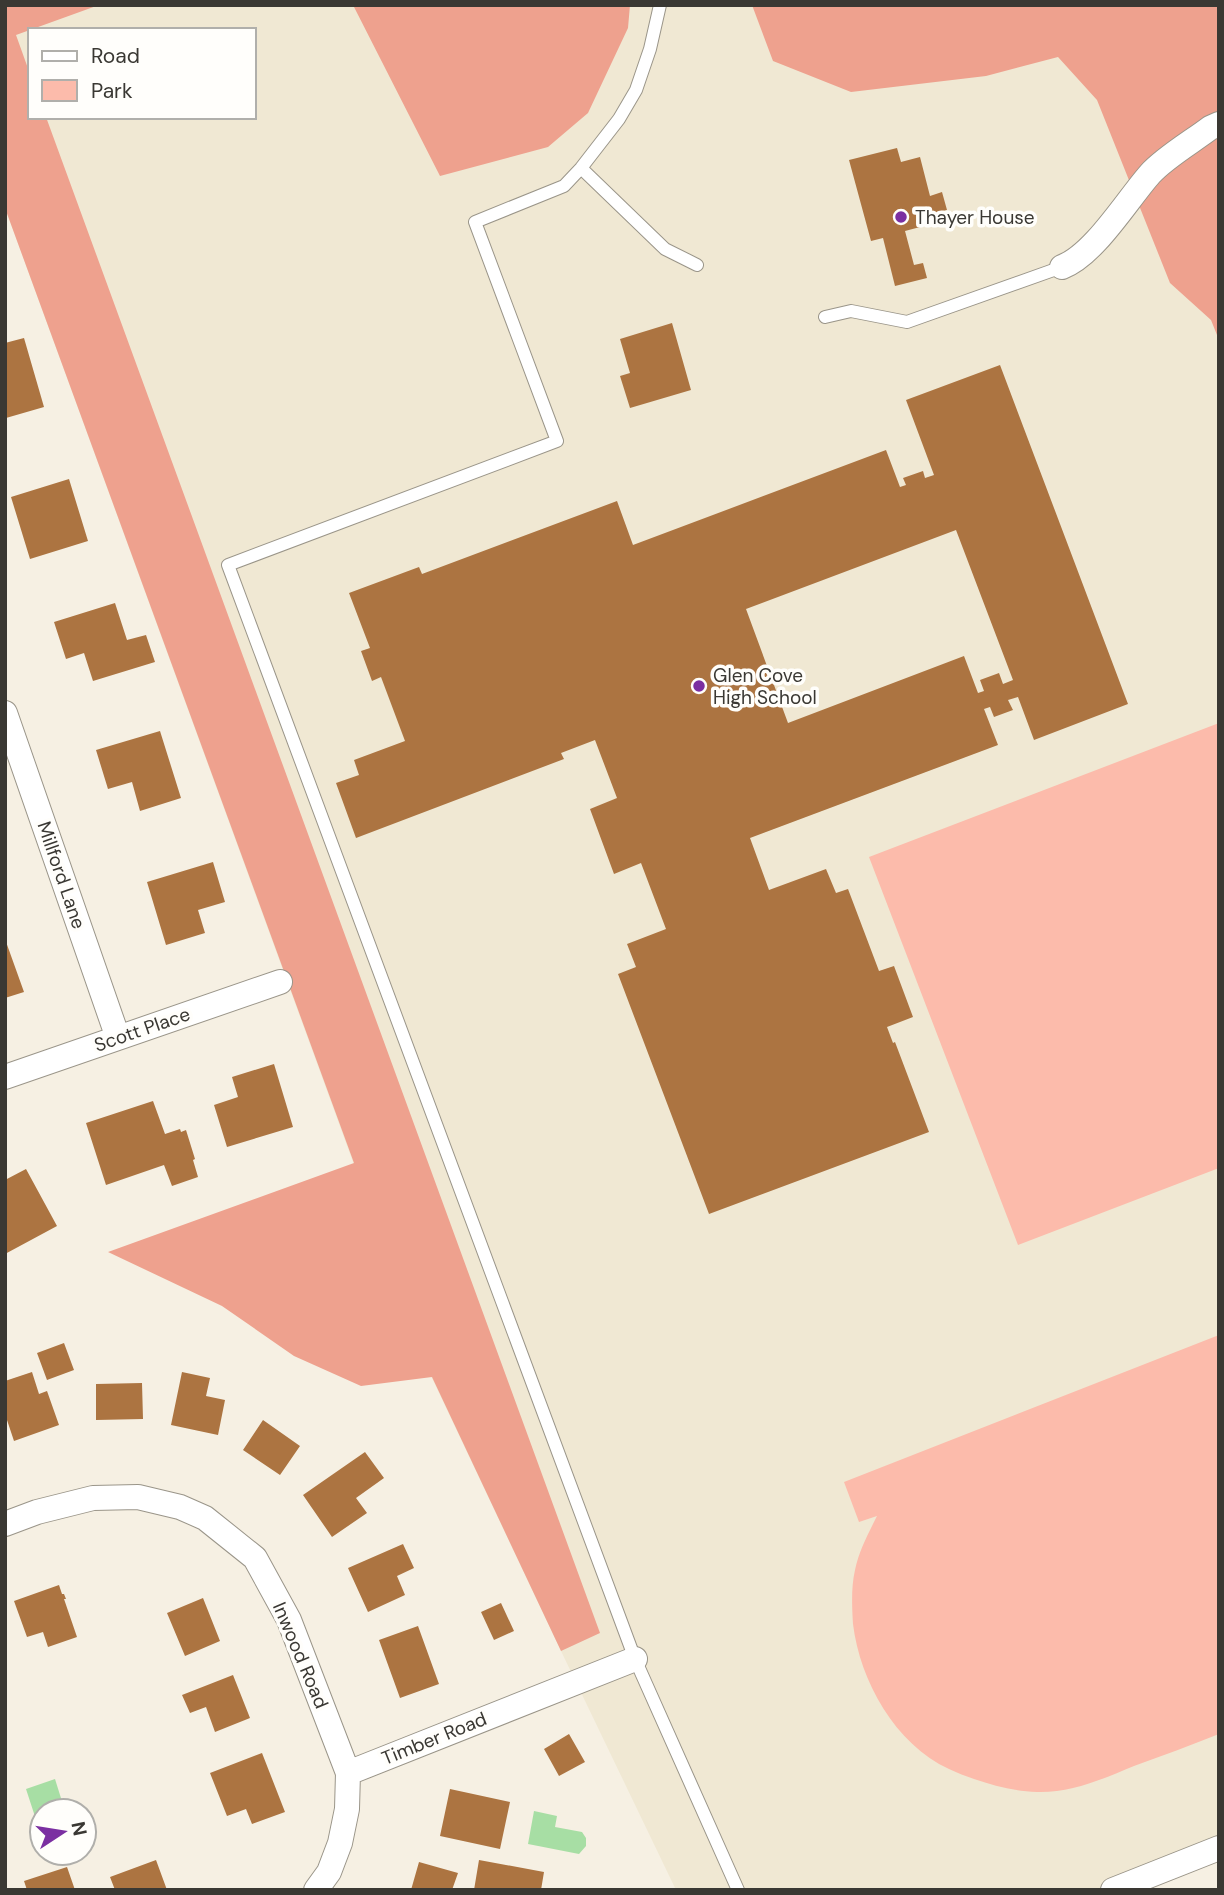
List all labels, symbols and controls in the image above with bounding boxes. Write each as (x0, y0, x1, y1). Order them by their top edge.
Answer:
legend (28, 28, 256, 119)
text: Road (91, 42, 140, 70)
text: Park (91, 77, 133, 105)
place label: Thayer House (915, 205, 1035, 230)
marker: Thayer House (893, 209, 909, 225)
place label: Glen Cove High School (713, 663, 817, 710)
marker: Glen Cove High School (691, 678, 707, 694)
street label: Millford Lane (31, 818, 92, 932)
street label: Scott Place (91, 1001, 194, 1058)
street label: Inwood Road (267, 1598, 334, 1712)
street label: Timber Road (378, 1706, 490, 1771)
north arrow (28, 1797, 98, 1867)
text: N (65, 1819, 93, 1838)

